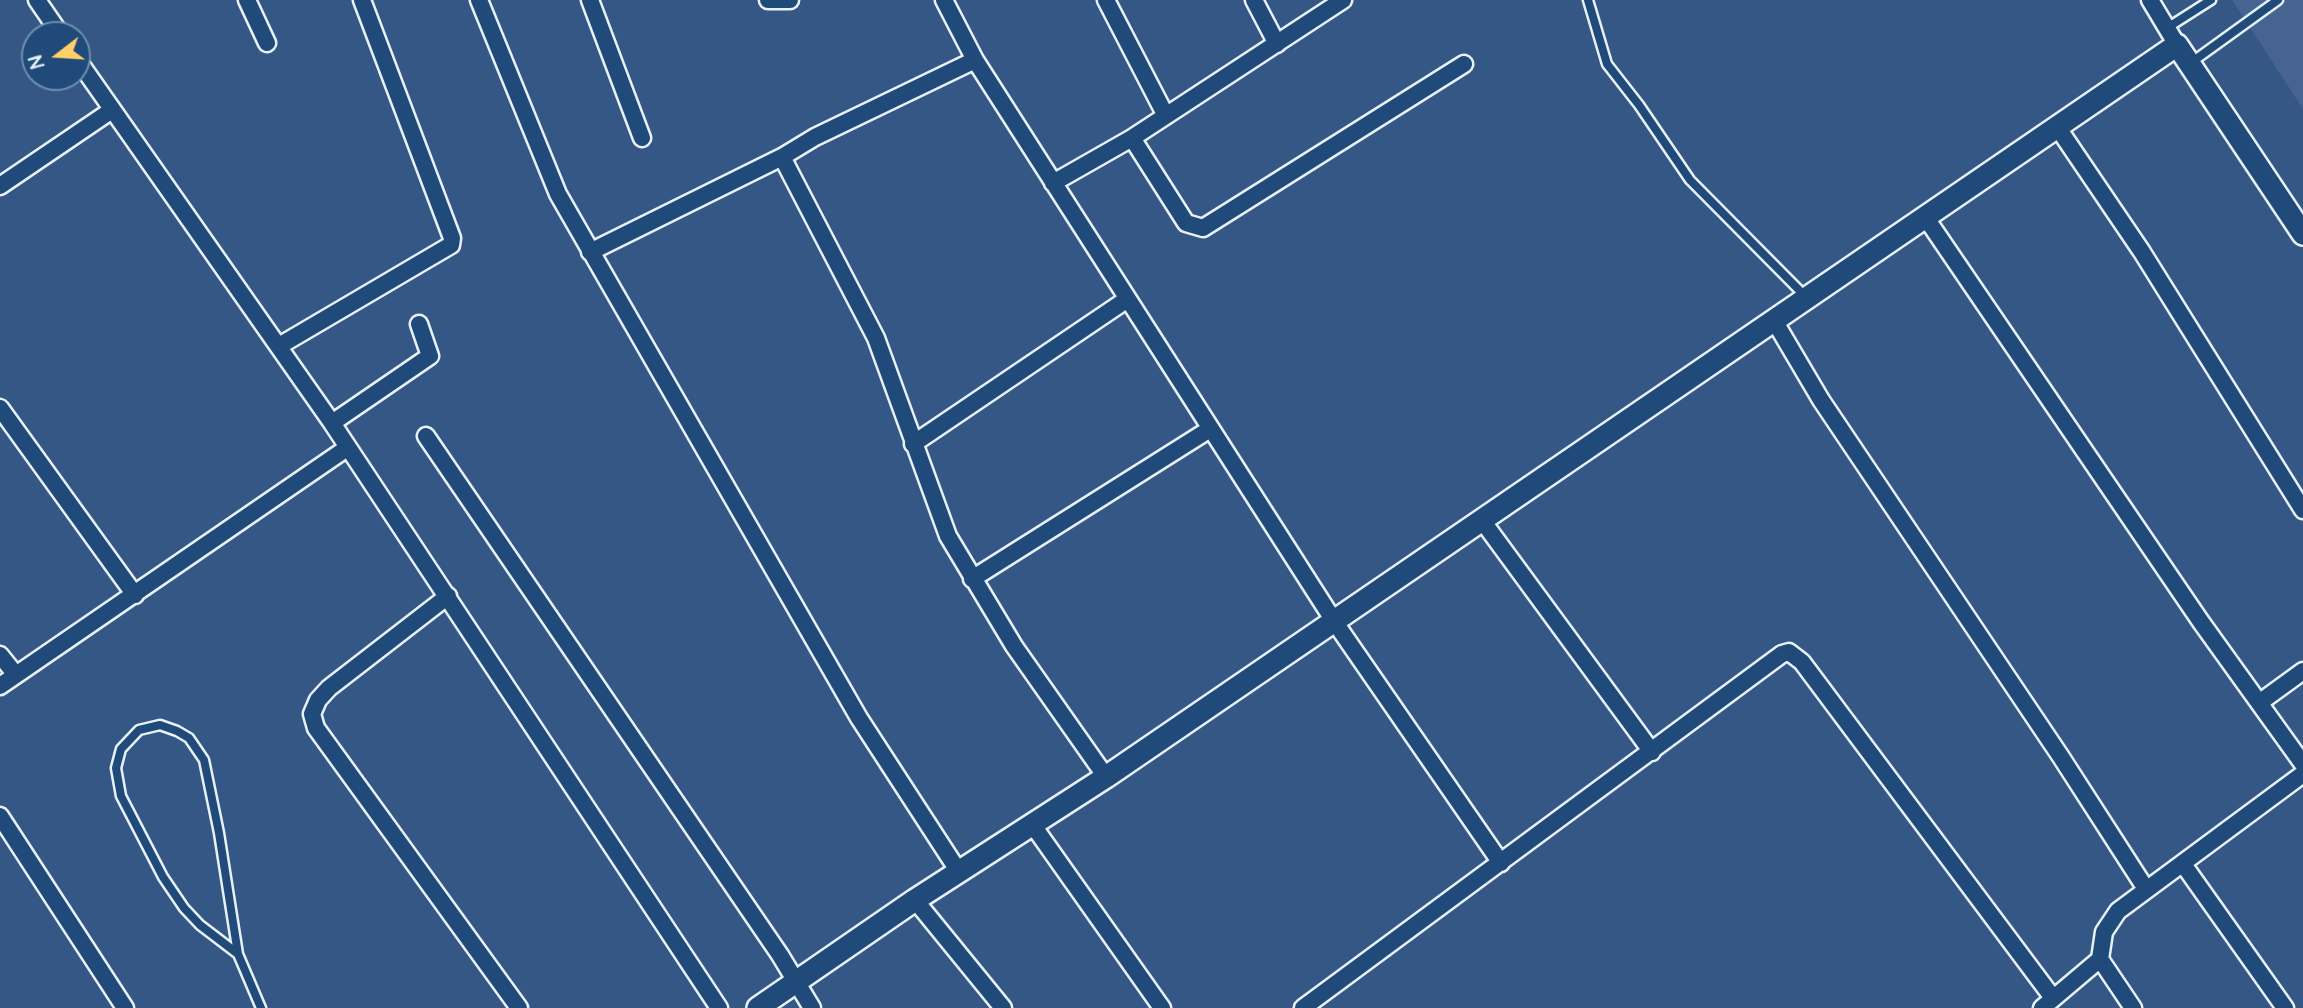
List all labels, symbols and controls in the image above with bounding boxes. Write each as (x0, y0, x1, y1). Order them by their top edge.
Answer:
north arrow (21, 21, 91, 91)
text: N (23, 52, 52, 71)

